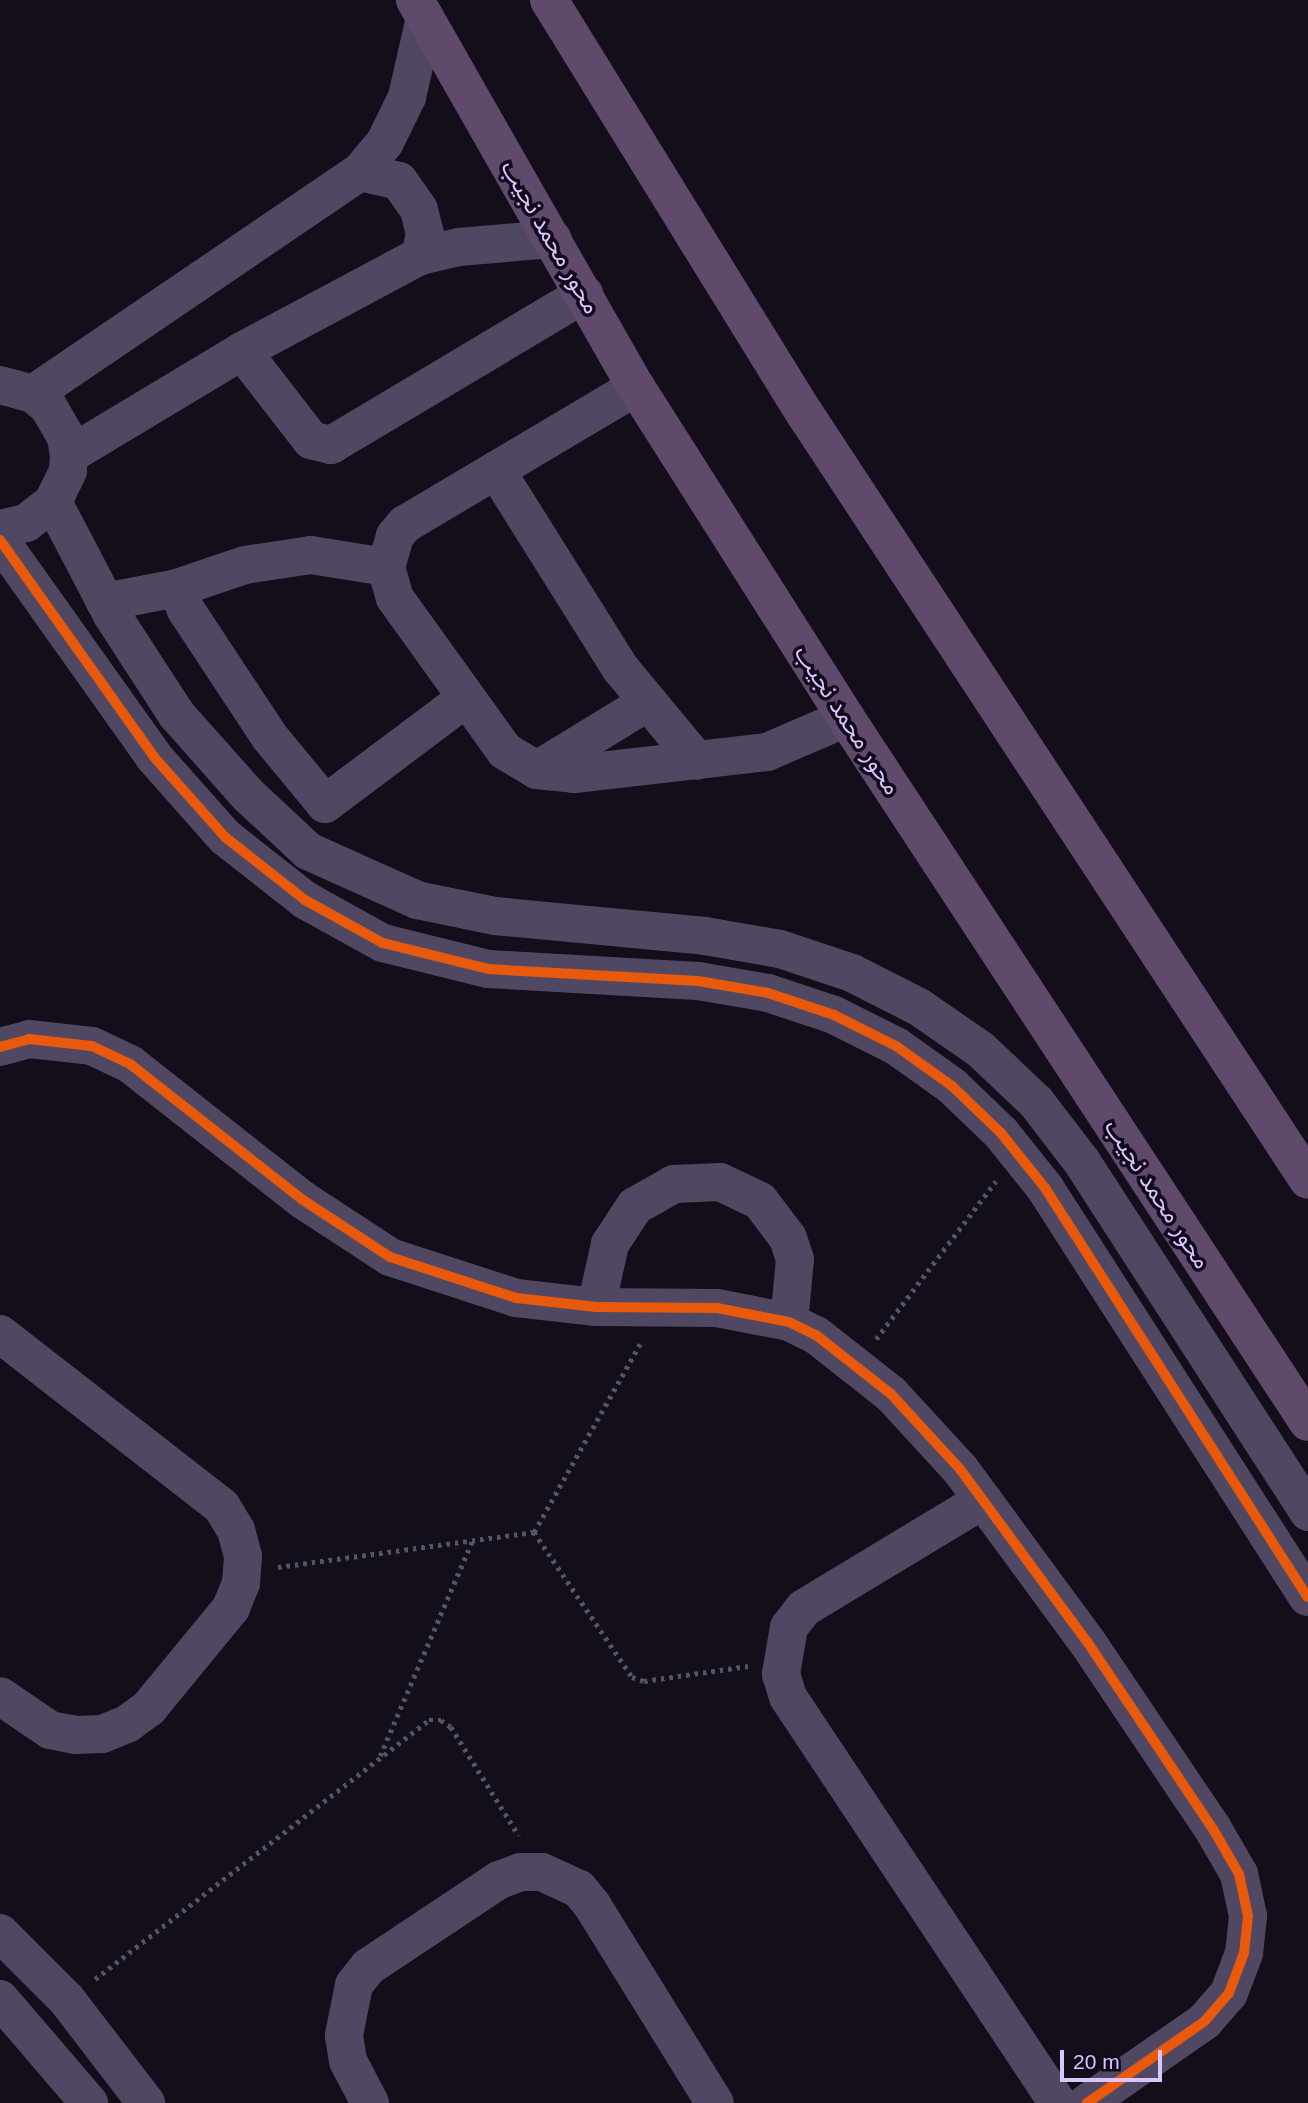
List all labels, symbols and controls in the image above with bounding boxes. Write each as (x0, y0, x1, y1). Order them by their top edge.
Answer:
street label: محور محمد نجيب (495, 155, 607, 319)
street label: محور محمد نجيب (789, 640, 907, 800)
street label: محور محمد نجيب (1099, 1114, 1217, 1274)
scale bar (1063, 2036, 1164, 2080)
text: 20 m (1073, 2050, 1120, 2073)

